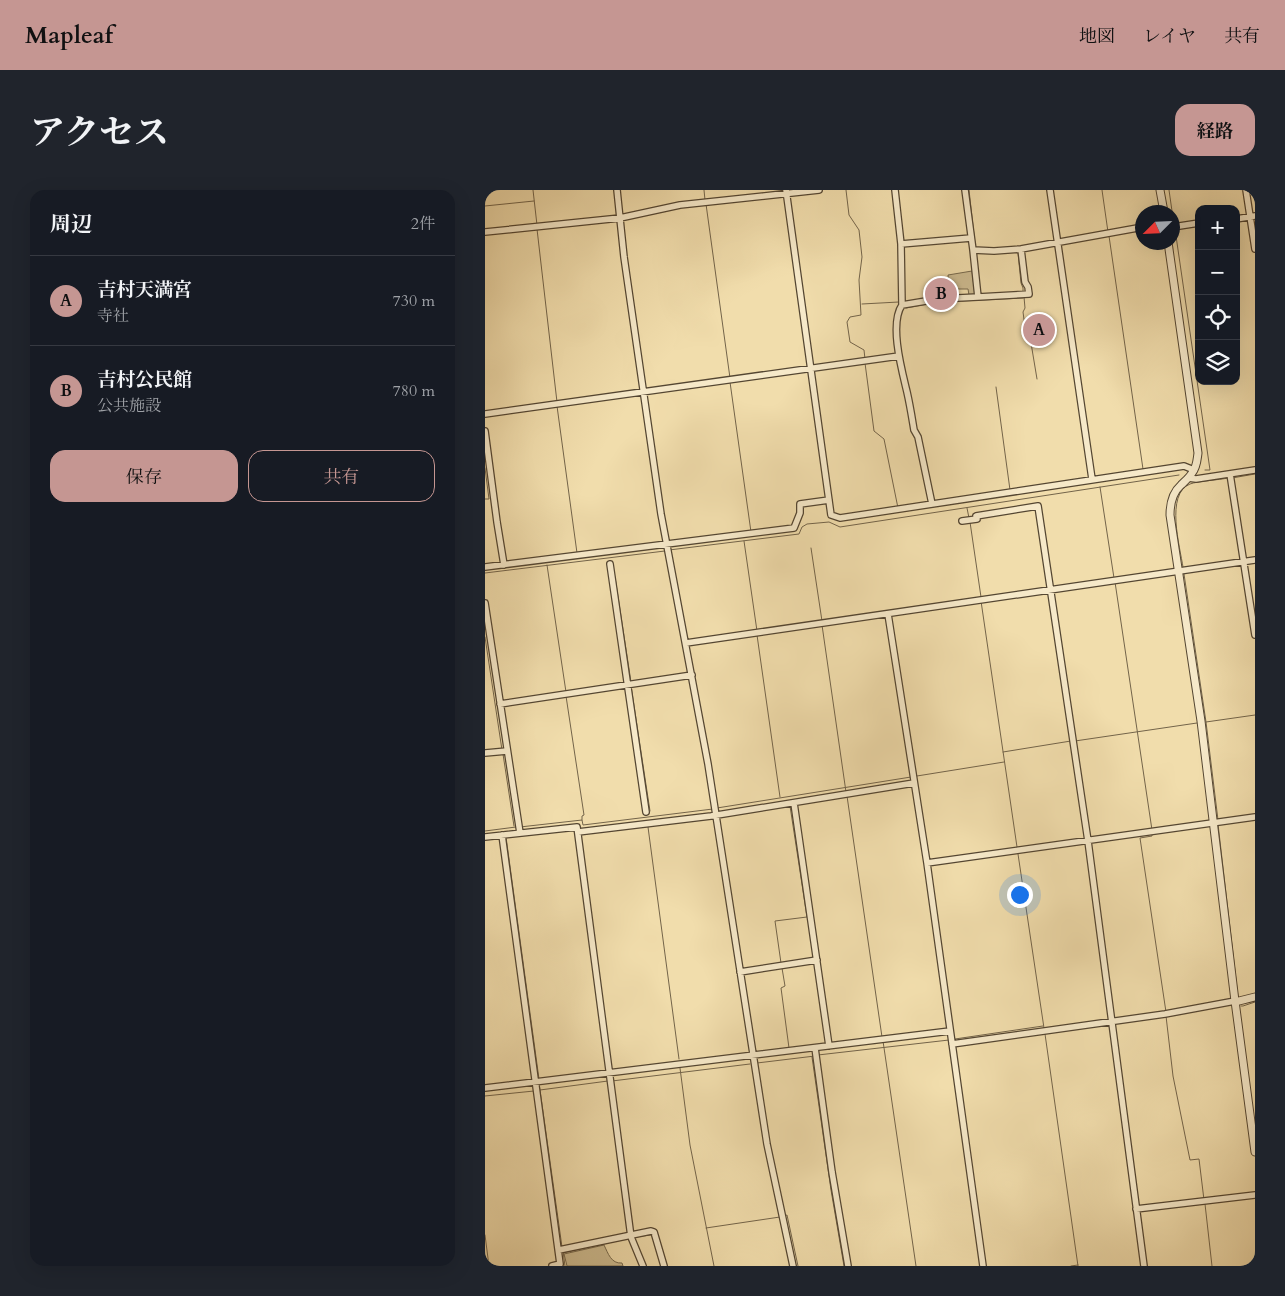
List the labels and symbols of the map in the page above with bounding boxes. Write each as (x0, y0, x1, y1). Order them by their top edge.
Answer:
north arrow (1135, 205, 1180, 250)
pin: B (925, 275, 957, 313)
pin: A (1023, 311, 1055, 349)
your location (1007, 882, 1033, 908)

